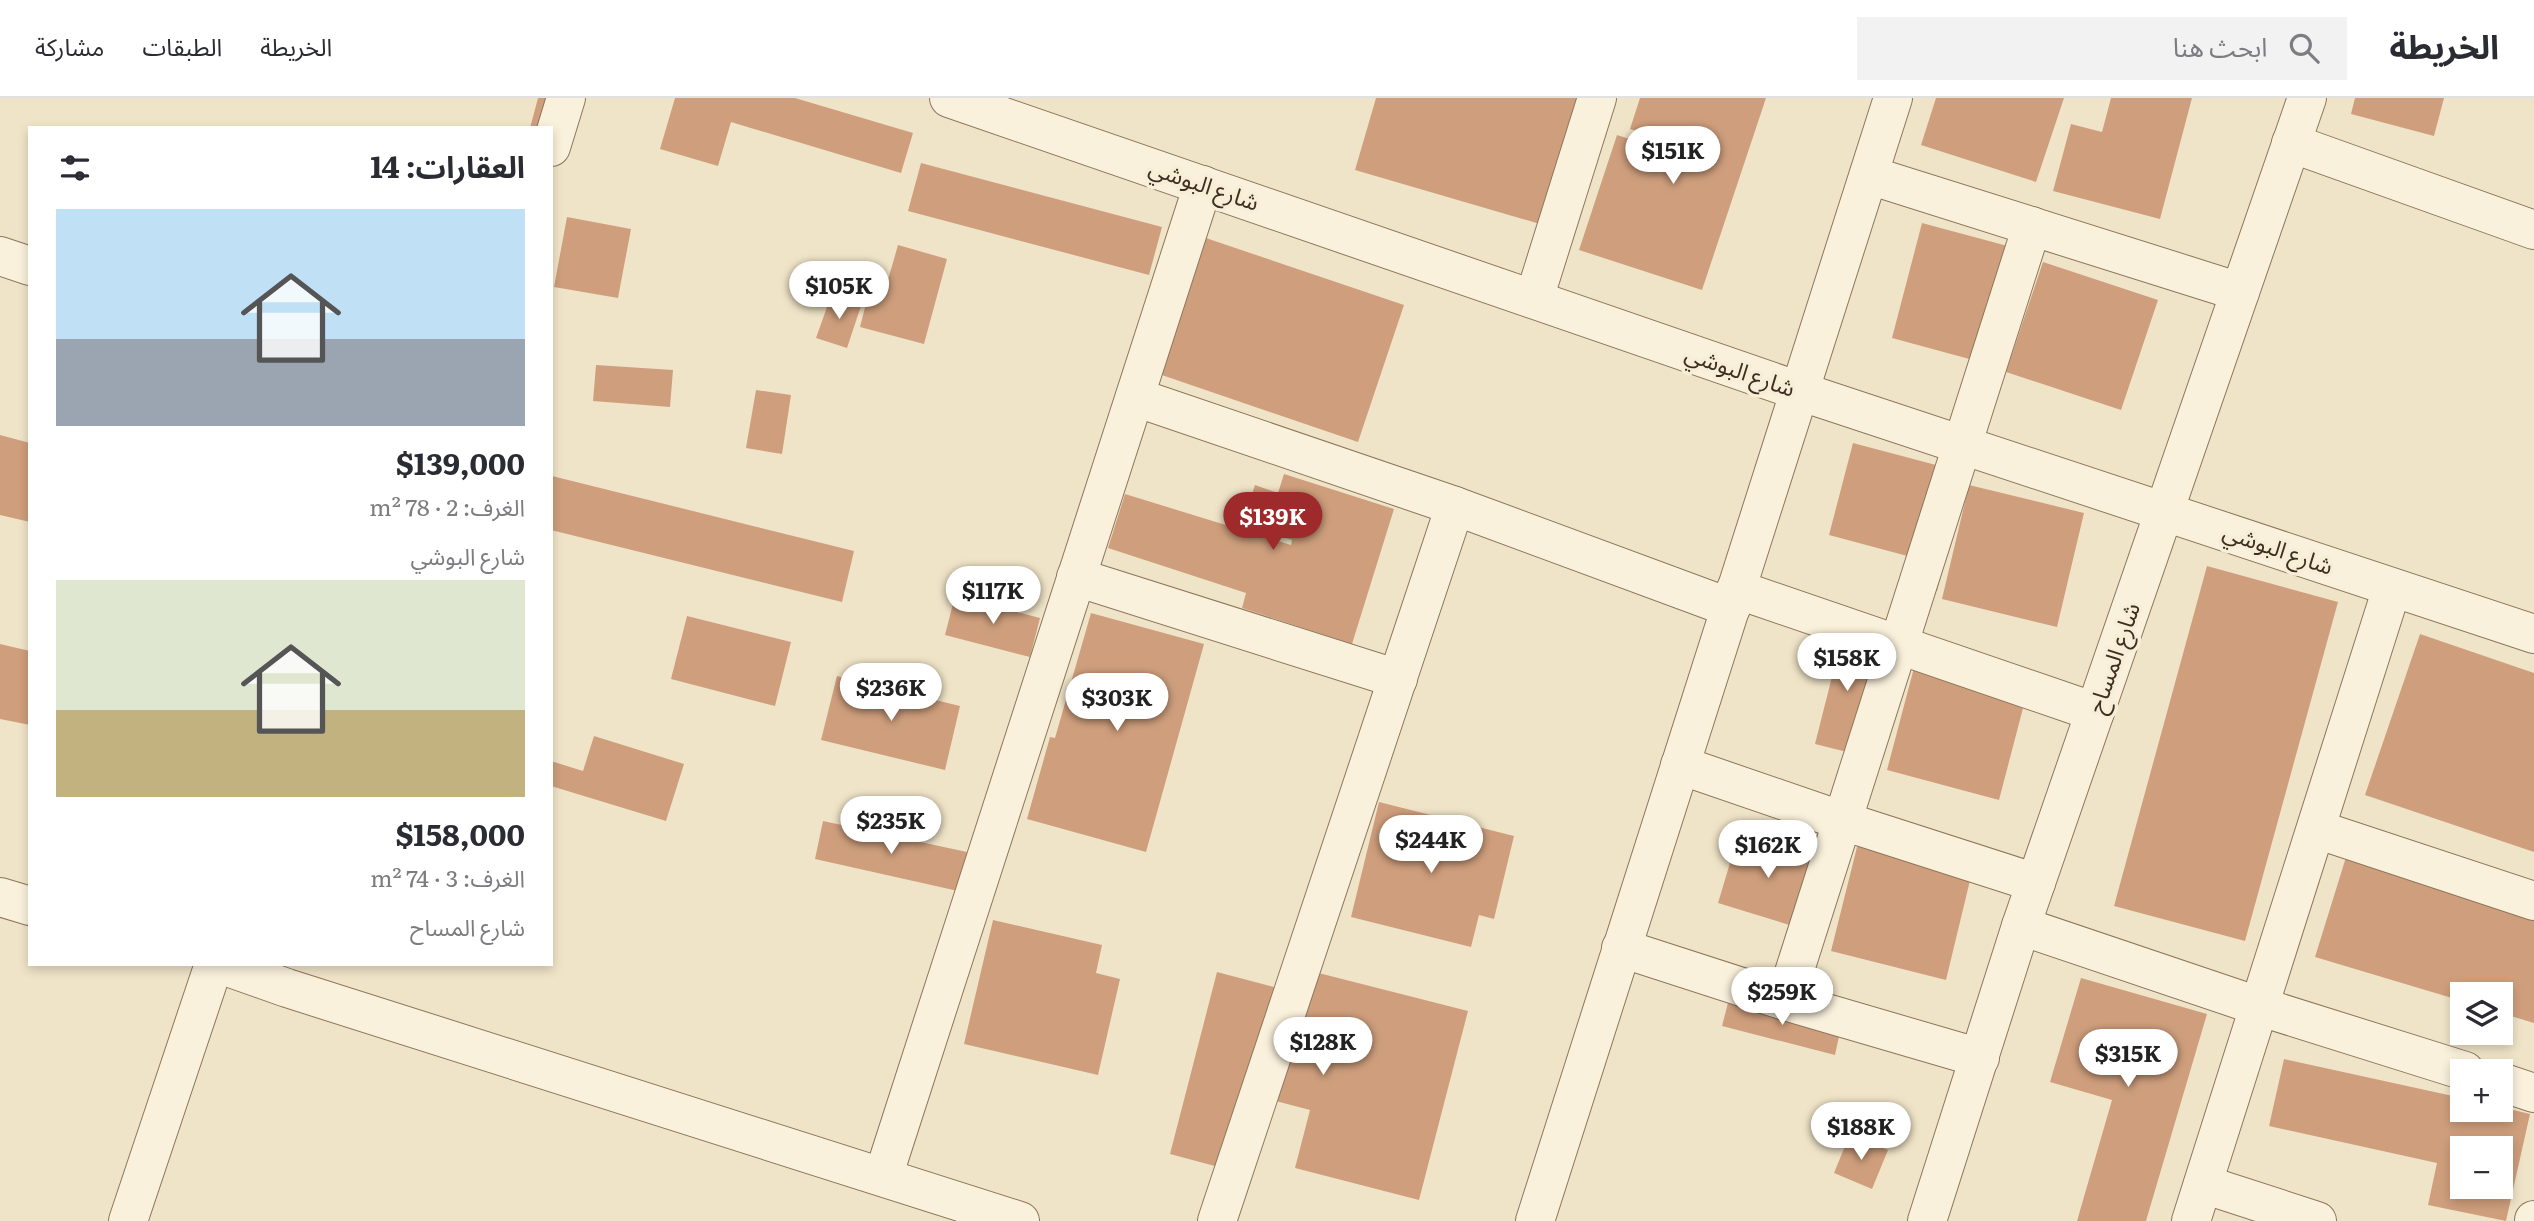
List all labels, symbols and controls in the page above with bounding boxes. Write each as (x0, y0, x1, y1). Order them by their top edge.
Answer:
search box (1857, 17, 2347, 80)
text: الخريطة (2389, 20, 2499, 69)
text: ابحث هنا (2173, 26, 2267, 65)
text: مشاركة (35, 28, 104, 63)
text: الطبقات (142, 28, 222, 63)
text: الخريطة (260, 28, 332, 63)
icon: search (2285, 29, 2323, 67)
pin: $151K (1624, 126, 1722, 186)
text: $151K (1641, 132, 1705, 166)
text: العقارات: 14 (370, 143, 525, 187)
street label: شارع البوشي (1144, 148, 1264, 220)
icon: filters (56, 149, 94, 187)
icon: home (228, 255, 354, 381)
pin: $105K (790, 262, 888, 321)
text: $105K (805, 267, 873, 301)
street label: شارع البوشي (1680, 334, 1800, 406)
text: $139,000 (396, 440, 525, 484)
text: الغرف: 2 · 78 m² (369, 489, 525, 523)
pin: $139K (1224, 492, 1322, 552)
text: $139K (1239, 498, 1307, 532)
street label: شارع البوشي (2218, 512, 2338, 584)
text: شارع البوشي (410, 538, 525, 572)
pin: $117K (944, 566, 1042, 626)
text: $117K (962, 572, 1024, 606)
street label: شارع المساح (2077, 597, 2149, 718)
icon: home (228, 626, 354, 752)
pin: $158K (1798, 634, 1896, 693)
text: $158K (1813, 639, 1881, 673)
pin: $236K (842, 664, 940, 723)
text: $236K (856, 669, 926, 703)
pin: $303K (1068, 674, 1166, 733)
text: $303K (1081, 679, 1153, 713)
pin: $235K (842, 796, 940, 856)
text: $235K (856, 802, 926, 836)
text: $158,000 (396, 811, 525, 855)
pin: $244K (1382, 816, 1480, 875)
pin: $162K (1719, 820, 1817, 880)
text: $244K (1395, 821, 1467, 855)
text: $162K (1734, 826, 1802, 860)
text: الغرف: 3 · 74 m² (370, 860, 525, 894)
text: شارع المساح (410, 909, 525, 943)
pin: $259K (1733, 968, 1831, 1027)
text: $259K (1747, 973, 1817, 1007)
map controls (2450, 982, 2513, 1199)
button: layers (2450, 982, 2513, 1045)
pin: $128K (1274, 1018, 1372, 1077)
text: $128K (1289, 1023, 1357, 1057)
pin: $315K (2079, 1030, 2177, 1089)
text: $315K (2095, 1035, 2161, 1069)
button: + (2450, 1059, 2513, 1122)
pin: $188K (1812, 1102, 1910, 1162)
text: $188K (1827, 1108, 1895, 1142)
button: − (2450, 1136, 2513, 1199)

